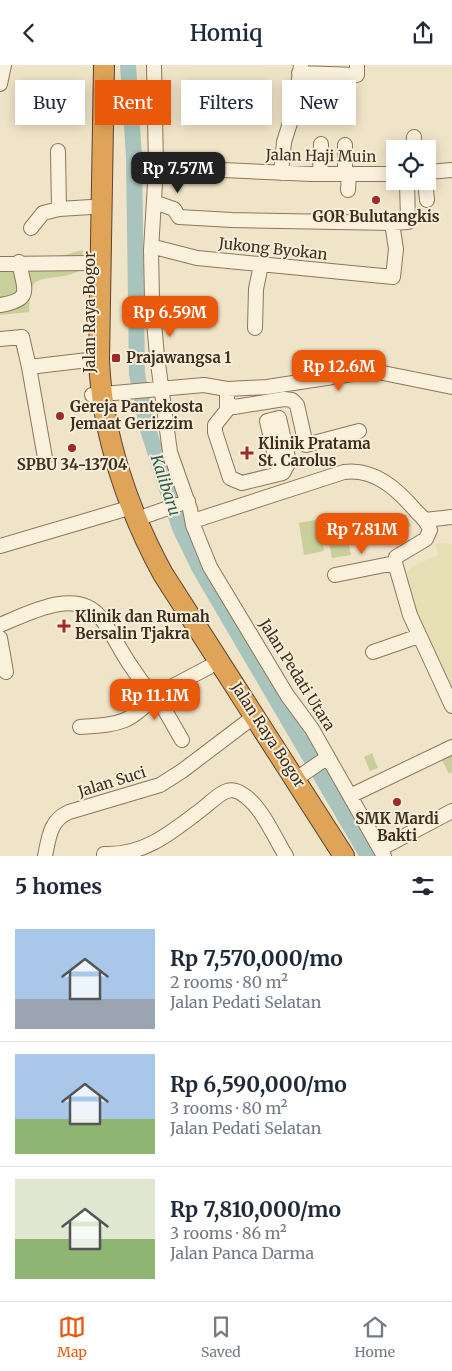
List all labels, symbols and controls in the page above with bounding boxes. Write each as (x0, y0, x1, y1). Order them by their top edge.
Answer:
icon: back (15, 19, 43, 47)
text: Homiq (190, 19, 262, 47)
icon: share (409, 19, 437, 47)
chip: Buy (15, 80, 85, 125)
chip: Rent (95, 80, 171, 125)
chip: Filters (181, 80, 272, 125)
chip: New (282, 80, 356, 125)
map controls (386, 140, 436, 190)
button: locate (386, 140, 436, 190)
street label: Jalan Haji Muin (265, 145, 377, 166)
pin: Rp 7.57M (126, 151, 230, 194)
text: Rp 7.57M (142, 158, 214, 178)
marker: GOR Bulutangkis (370, 194, 382, 206)
place label: GOR Bulutangkis (312, 207, 440, 226)
street label: Jukong Byokan (217, 233, 328, 264)
street label: Jalan Raya Bogor (80, 251, 99, 374)
pin: Rp 6.59M (118, 295, 222, 338)
text: Rp 6.59M (133, 302, 207, 322)
place label: Prajawangsa 1 (126, 348, 231, 367)
pin: Rp 12.6M (287, 349, 391, 392)
marker: Prajawangsa 1 (110, 352, 122, 364)
text: Rp 12.6M (303, 356, 375, 376)
place label: Gereja Pantekosta Jemaat Gerizzim (69, 397, 204, 433)
marker: Gereja Pantekosta Jemaat Gerizzim (54, 410, 66, 422)
place label: Klinik Pratama St. Carolus (258, 434, 371, 470)
marker: SPBU 34-13704 (66, 442, 78, 454)
marker: Klinik Pratama St. Carolus (240, 446, 254, 460)
water label: Kalibaru (146, 451, 185, 518)
place label: SPBU 34-13704 (17, 455, 128, 474)
pin: Rp 7.81M (310, 513, 414, 555)
text: Rp 7.81M (327, 519, 397, 539)
place label: Klinik dan Rumah Bersalin Tjakra (75, 607, 210, 643)
street label: Jalan Pedati Utara (255, 615, 339, 734)
marker: Klinik dan Rumah Bersalin Tjakra (57, 619, 71, 633)
street label: Jalan Raya Bogor (227, 678, 310, 791)
pin: Rp 11.1M (103, 679, 207, 721)
text: Rp 11.1M (121, 685, 189, 705)
street label: Jalan Suci (75, 762, 148, 801)
marker: SMK Mardi Bakti (391, 796, 403, 808)
place label: SMK Mardi Bakti (355, 809, 439, 845)
icon: filters (409, 872, 437, 900)
text: 5 homes (15, 873, 102, 900)
text: Rp 7,570,000/mo (170, 945, 343, 972)
icon: home (55, 949, 115, 1009)
text: 2 rooms · 80 m² (170, 972, 288, 992)
text: Jalan Pedati Selatan (170, 992, 321, 1012)
text: Rp 6,590,000/mo (170, 1071, 347, 1098)
icon: home (55, 1074, 115, 1134)
text: 3 rooms · 80 m² (170, 1098, 287, 1118)
text: Jalan Pedati Selatan (170, 1118, 321, 1138)
text: Rp 7,810,000/mo (170, 1196, 341, 1223)
icon: home (55, 1199, 115, 1259)
text: 3 rooms · 86 m² (170, 1223, 287, 1243)
text: Jalan Panca Darma (170, 1243, 314, 1263)
tab: Map (57, 1313, 87, 1361)
tab: Saved (201, 1313, 241, 1361)
tab: Home (355, 1313, 395, 1361)

